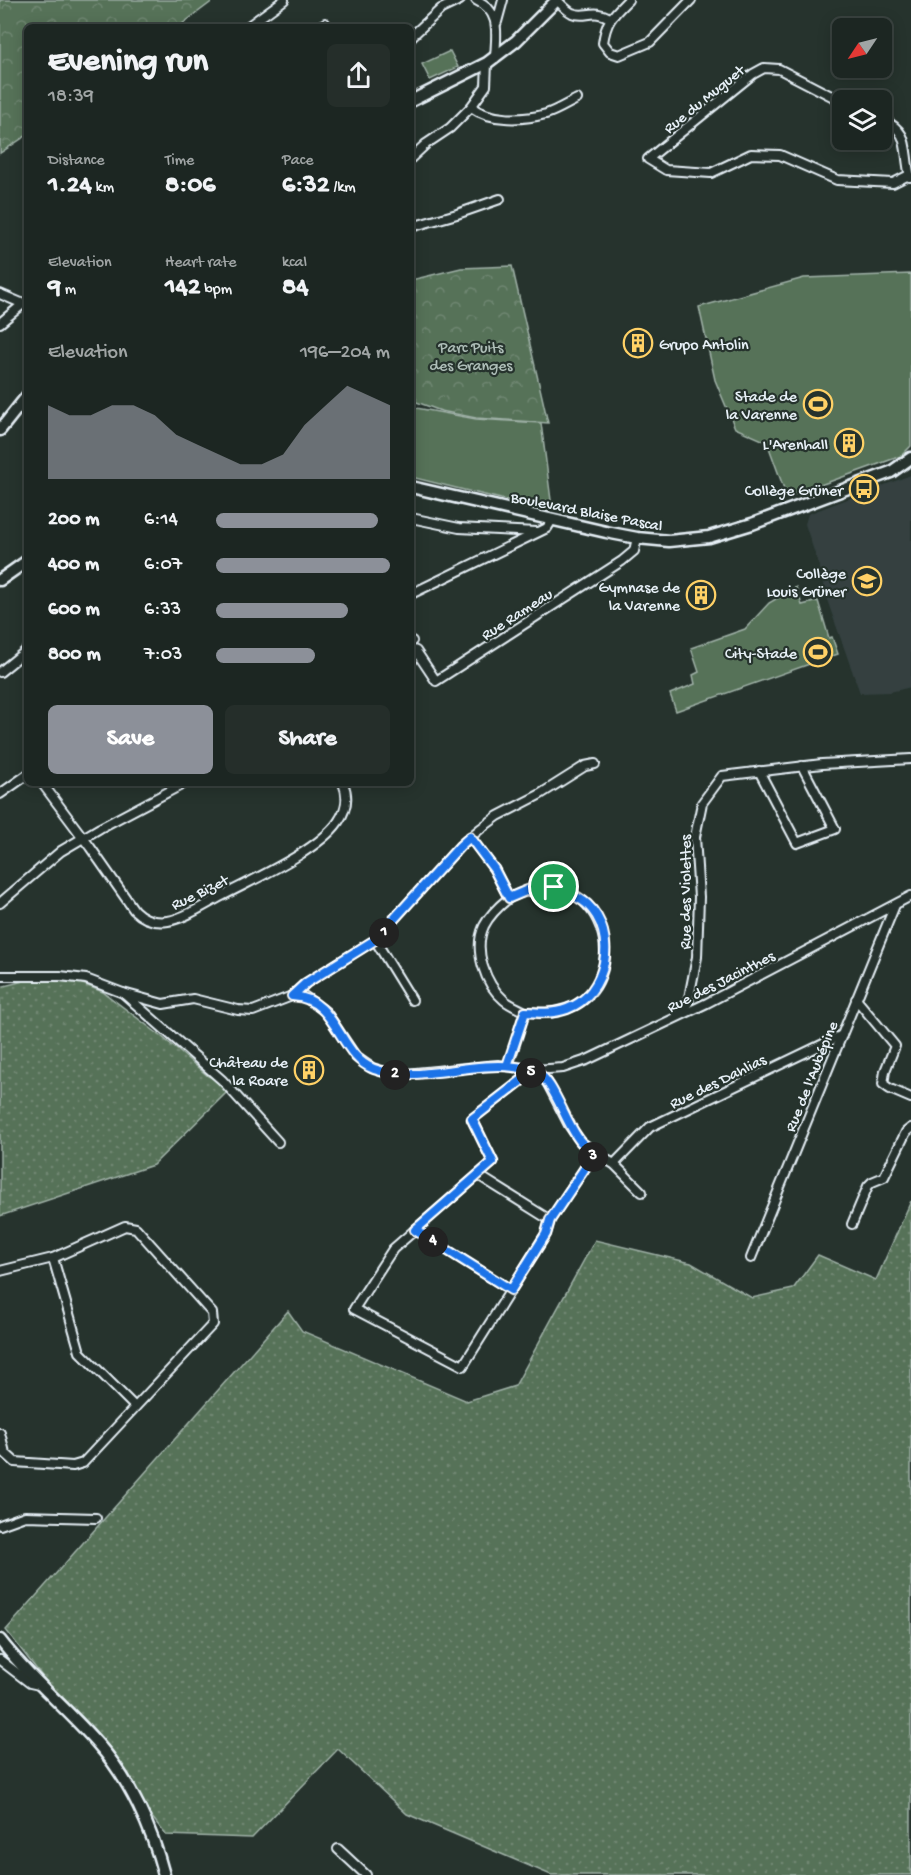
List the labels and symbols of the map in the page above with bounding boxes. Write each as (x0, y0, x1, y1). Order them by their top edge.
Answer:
north arrow (832, 18, 892, 78)
street label: Rue du Muguet (661, 61, 751, 139)
building icon: Grupo Antolin (622, 327, 654, 359)
place label: Grupo Antolin (659, 337, 749, 356)
park label: Parc Puits des Granges (430, 340, 514, 377)
sports icon: Stade de la Varenne (802, 388, 834, 420)
place label: Stade de la Varenne (726, 389, 798, 426)
building icon: L'Arenhall (833, 427, 865, 459)
place label: L'Arenhall (763, 437, 828, 456)
bus stop icon: Collège Grüner (848, 473, 880, 505)
place label: Collège Grüner (745, 483, 844, 502)
street label: Boulevard Blaise Pascal (508, 489, 664, 537)
school or university icon: Collège Louis Grüner (851, 565, 883, 597)
place label: Collège Louis Grüner (766, 566, 847, 603)
building icon: Gymnase de la Varenne (685, 579, 717, 611)
place label: Gymnase de la Varenne (599, 580, 681, 617)
street label: Rue Rameau (479, 586, 558, 646)
sports icon: City-Stade (802, 636, 834, 668)
place label: City-Stade (725, 646, 798, 665)
street label: Rue des Violettes (678, 833, 697, 949)
pin (528, 861, 579, 912)
street label: Rue Bizet (169, 872, 234, 916)
pin: 1 (369, 918, 399, 948)
street label: Rue des Jacinthes (665, 947, 780, 1018)
street label: Rue de l'Aubépine (782, 1018, 844, 1135)
street label: Rue des Dahlias (667, 1051, 771, 1115)
building icon: Château de la Roare (293, 1054, 325, 1086)
place label: Château de la Roare (209, 1055, 289, 1092)
pin: 5 (516, 1058, 546, 1088)
pin: 2 (380, 1060, 410, 1090)
pin: 3 (578, 1142, 608, 1172)
pin: 4 (418, 1227, 448, 1257)

